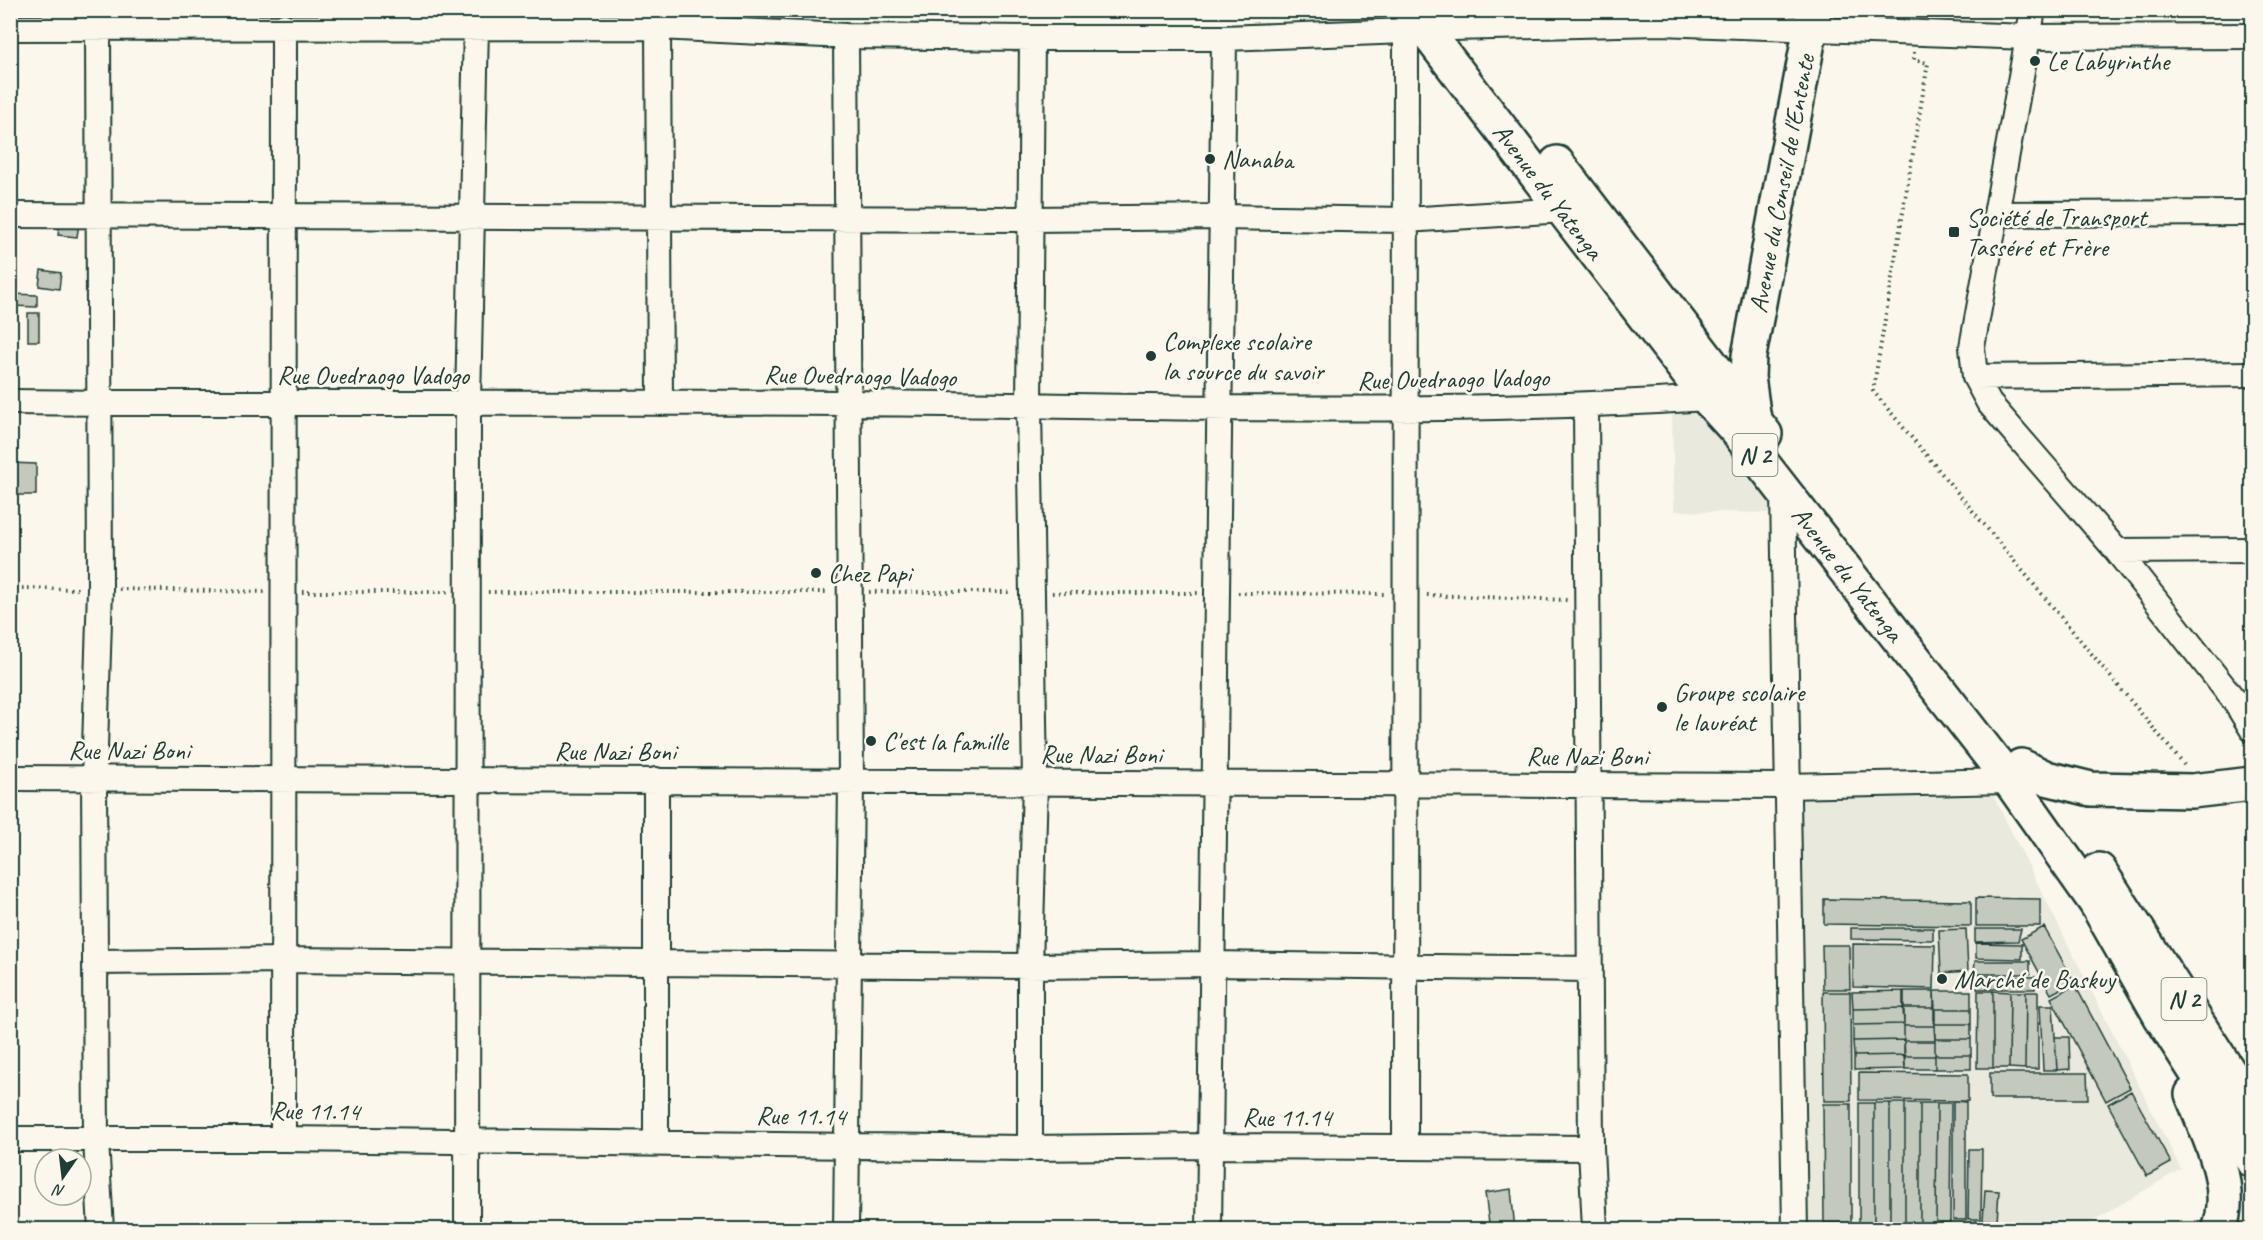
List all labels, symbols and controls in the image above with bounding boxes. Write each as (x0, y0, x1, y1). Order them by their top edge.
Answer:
place label: Le Labyrinthe (2047, 45, 2172, 78)
street label: Avenue du Conseil de l'Entente (1741, 50, 1822, 315)
marker: Le Labyrinthe (2028, 54, 2042, 68)
street label: Avenue du Yatenga (1486, 116, 1612, 267)
place label: Nanaba (1222, 143, 1295, 176)
marker: Nanaba (1203, 152, 1217, 166)
place label: Société de Transport Tasséré et Frère (1966, 201, 2149, 264)
marker: Société de Transport Tasséré et Frère (1947, 225, 1961, 239)
place label: Complexe scolaire la source du savoir (1163, 325, 1325, 388)
marker: Complexe scolaire la source du savoir (1144, 349, 1158, 363)
street label: Rue Ouedraogo Vadogo (764, 358, 958, 394)
street label: Rue Ouedraogo Vadogo (277, 359, 471, 392)
street label: Rue Ouedraogo Vadogo (1357, 361, 1551, 397)
road number: N 2 (1732, 434, 1778, 476)
street label: Avenue du Yatenga (1785, 499, 1912, 649)
place label: Chez Papi (828, 557, 914, 590)
marker: Chez Papi (809, 566, 823, 580)
place label: Groupe scolaire le lauréat (1674, 676, 1807, 739)
marker: Groupe scolaire le lauréat (1655, 700, 1669, 714)
place label: C'est la famille (883, 725, 1009, 758)
street label: Rue Nazi Boni (68, 734, 193, 767)
marker: C'est la famille (864, 734, 878, 748)
street label: Rue Nazi Boni (554, 735, 679, 768)
street label: Rue Nazi Boni (1040, 738, 1165, 771)
street label: Rue Nazi Boni (1526, 740, 1651, 773)
place label: Marché de Baskuy (1954, 963, 2117, 996)
marker: Marché de Baskuy (1935, 972, 1949, 986)
road number: N 2 (2162, 978, 2206, 1020)
street label: Rue 11.14 (270, 1094, 362, 1128)
street label: Rue 11.14 (756, 1099, 848, 1133)
street label: Rue 11.14 (1242, 1101, 1334, 1134)
north arrow (33, 1147, 93, 1207)
text: N (49, 1179, 67, 1201)

